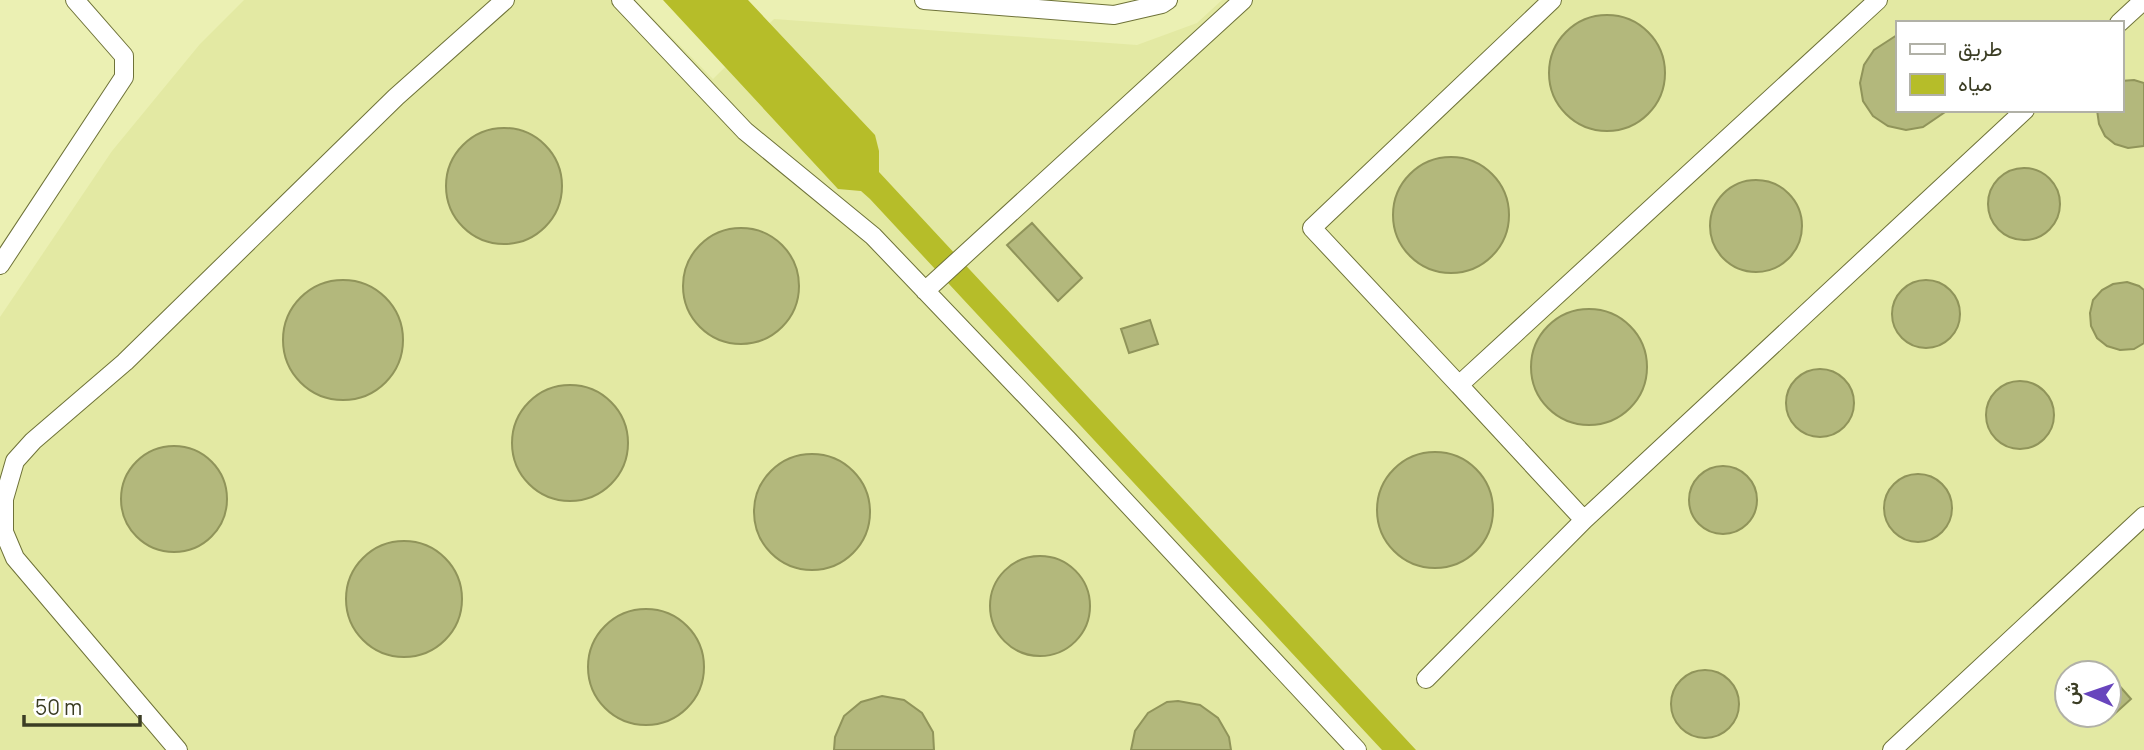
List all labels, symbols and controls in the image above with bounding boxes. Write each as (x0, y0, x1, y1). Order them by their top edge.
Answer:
legend (1896, 21, 2123, 112)
text: طريق (1958, 34, 2003, 62)
text: مياه (1958, 69, 1992, 97)
north arrow (2053, 659, 2123, 729)
text: ش (2058, 681, 2084, 705)
scale bar (24, 684, 140, 728)
text: 50 m (35, 693, 82, 721)

